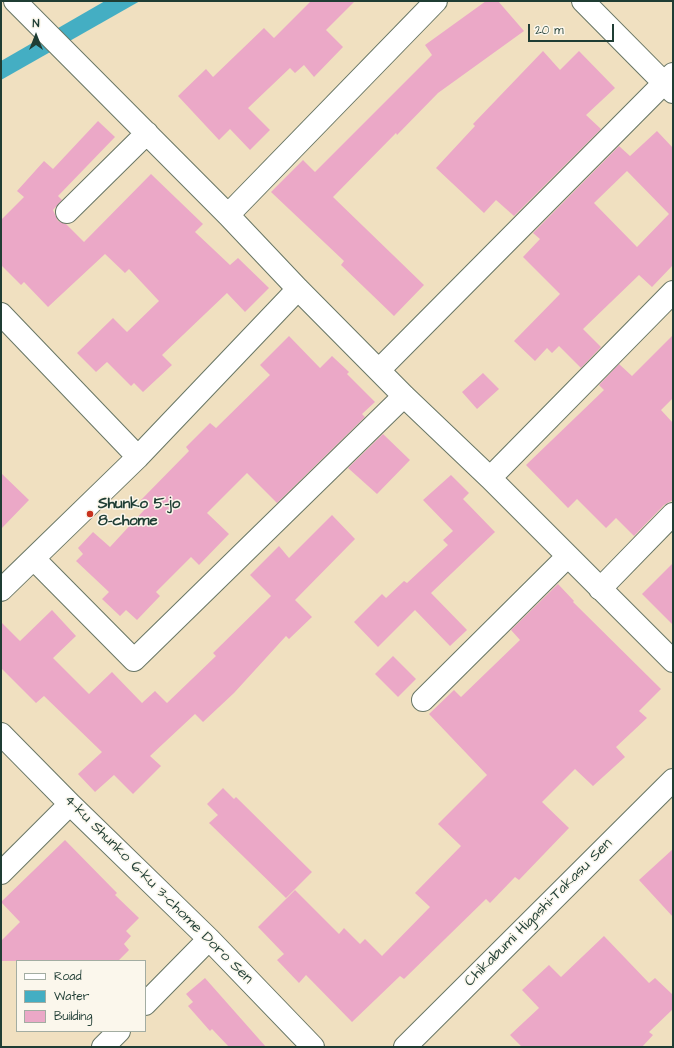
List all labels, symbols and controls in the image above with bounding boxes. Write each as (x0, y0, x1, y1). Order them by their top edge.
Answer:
north arrow (16, 16, 56, 56)
text: N (33, 16, 39, 31)
scale bar (530, 16, 616, 42)
text: 20 m (535, 22, 564, 39)
place label: Shunko 5-jo 8-chome (98, 496, 180, 531)
marker: Shunko 5-jo 8-chome (85, 509, 95, 519)
street label: 4-ku Shunko 6-ku 3-chome Doro Sen (60, 792, 256, 988)
street label: Chikabumi Higashi-Takasu Sen (461, 835, 617, 991)
legend (16, 960, 146, 1032)
text: Road (54, 968, 82, 985)
text: Water (54, 988, 89, 1005)
text: Building (54, 1008, 92, 1025)

